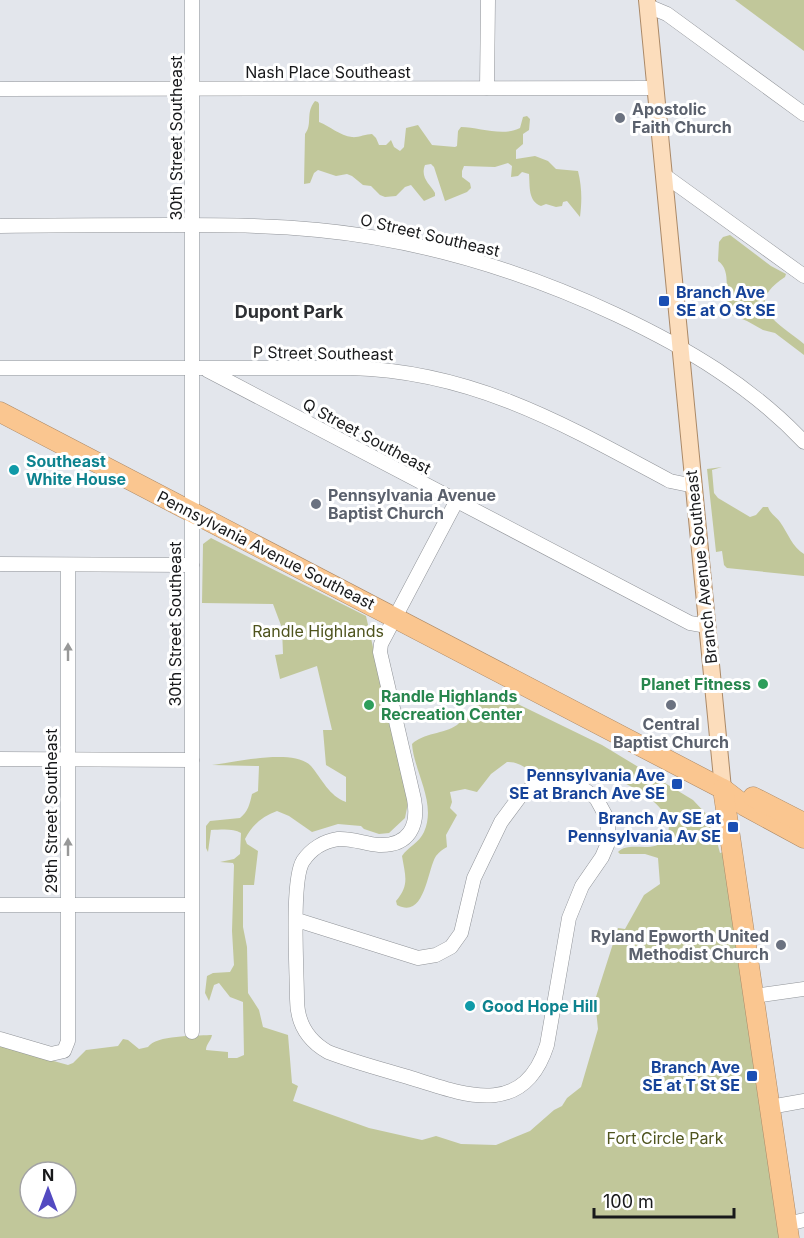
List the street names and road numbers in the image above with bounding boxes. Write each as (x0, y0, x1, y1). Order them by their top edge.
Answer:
street label: 30th Street Southeast (166, 55, 186, 221)
street label: Nash Place Southeast (245, 62, 411, 82)
street label: O Street Southeast (358, 209, 502, 261)
street label: P Street Southeast (253, 342, 393, 364)
street label: Q Street Southeast (299, 394, 435, 478)
street label: Branch Avenue Southeast (681, 469, 721, 665)
street label: Pennsylvania Avenue Southeast (154, 486, 378, 614)
street label: 30th Street Southeast (165, 541, 185, 707)
street label: 29th Street Southeast (41, 729, 61, 893)

